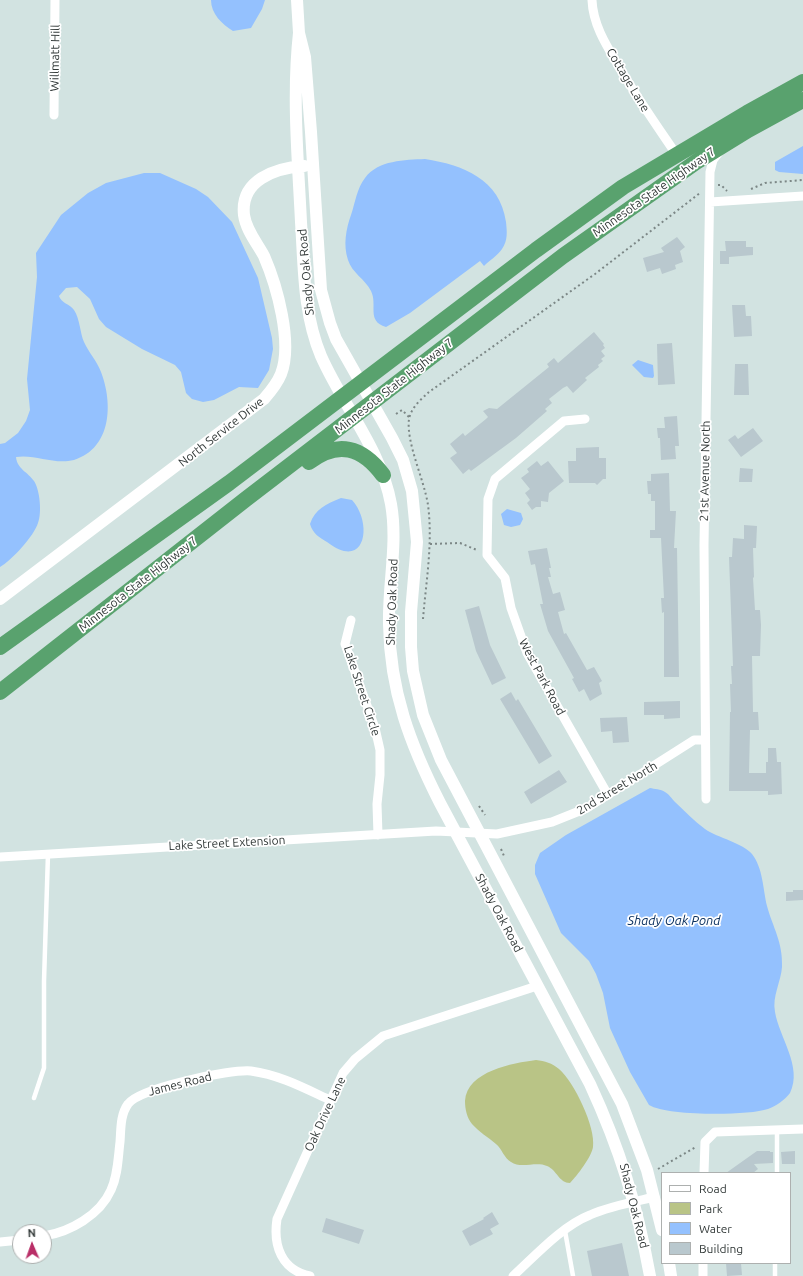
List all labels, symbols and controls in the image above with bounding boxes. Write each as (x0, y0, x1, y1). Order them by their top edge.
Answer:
street label: Willmatt Hill (47, 24, 63, 92)
street label: Cottage Lane (603, 45, 653, 115)
street label: Minnesota State Highway 7 (590, 144, 718, 240)
street label: Shady Oak Road (295, 228, 317, 316)
street label: Minnesota State Highway 7 (332, 335, 456, 437)
street label: North Service Drive (175, 394, 267, 470)
street label: 21st Avenue North (697, 420, 713, 522)
street label: Minnesota State Highway 7 (76, 533, 200, 635)
street label: Shady Oak Road (383, 558, 401, 646)
street label: West Park Road (516, 636, 568, 718)
street label: Lake Street Circle (341, 644, 383, 738)
street label: 2nd Street North (574, 758, 660, 818)
street label: Lake Street Extension (168, 833, 286, 853)
street label: Shady Oak Road (472, 871, 526, 955)
water label: Shady Oak Pond (628, 913, 720, 929)
street label: James Road (147, 1069, 213, 1099)
street label: Oak Drive Lane (301, 1074, 349, 1154)
street label: Shady Oak Road (617, 1162, 651, 1250)
legend (661, 1172, 791, 1264)
text: Road (699, 1182, 727, 1195)
text: Park (699, 1202, 723, 1215)
text: Water (699, 1222, 732, 1235)
north arrow (12, 1224, 52, 1264)
text: N (27, 1227, 36, 1239)
text: Building (699, 1242, 743, 1255)

